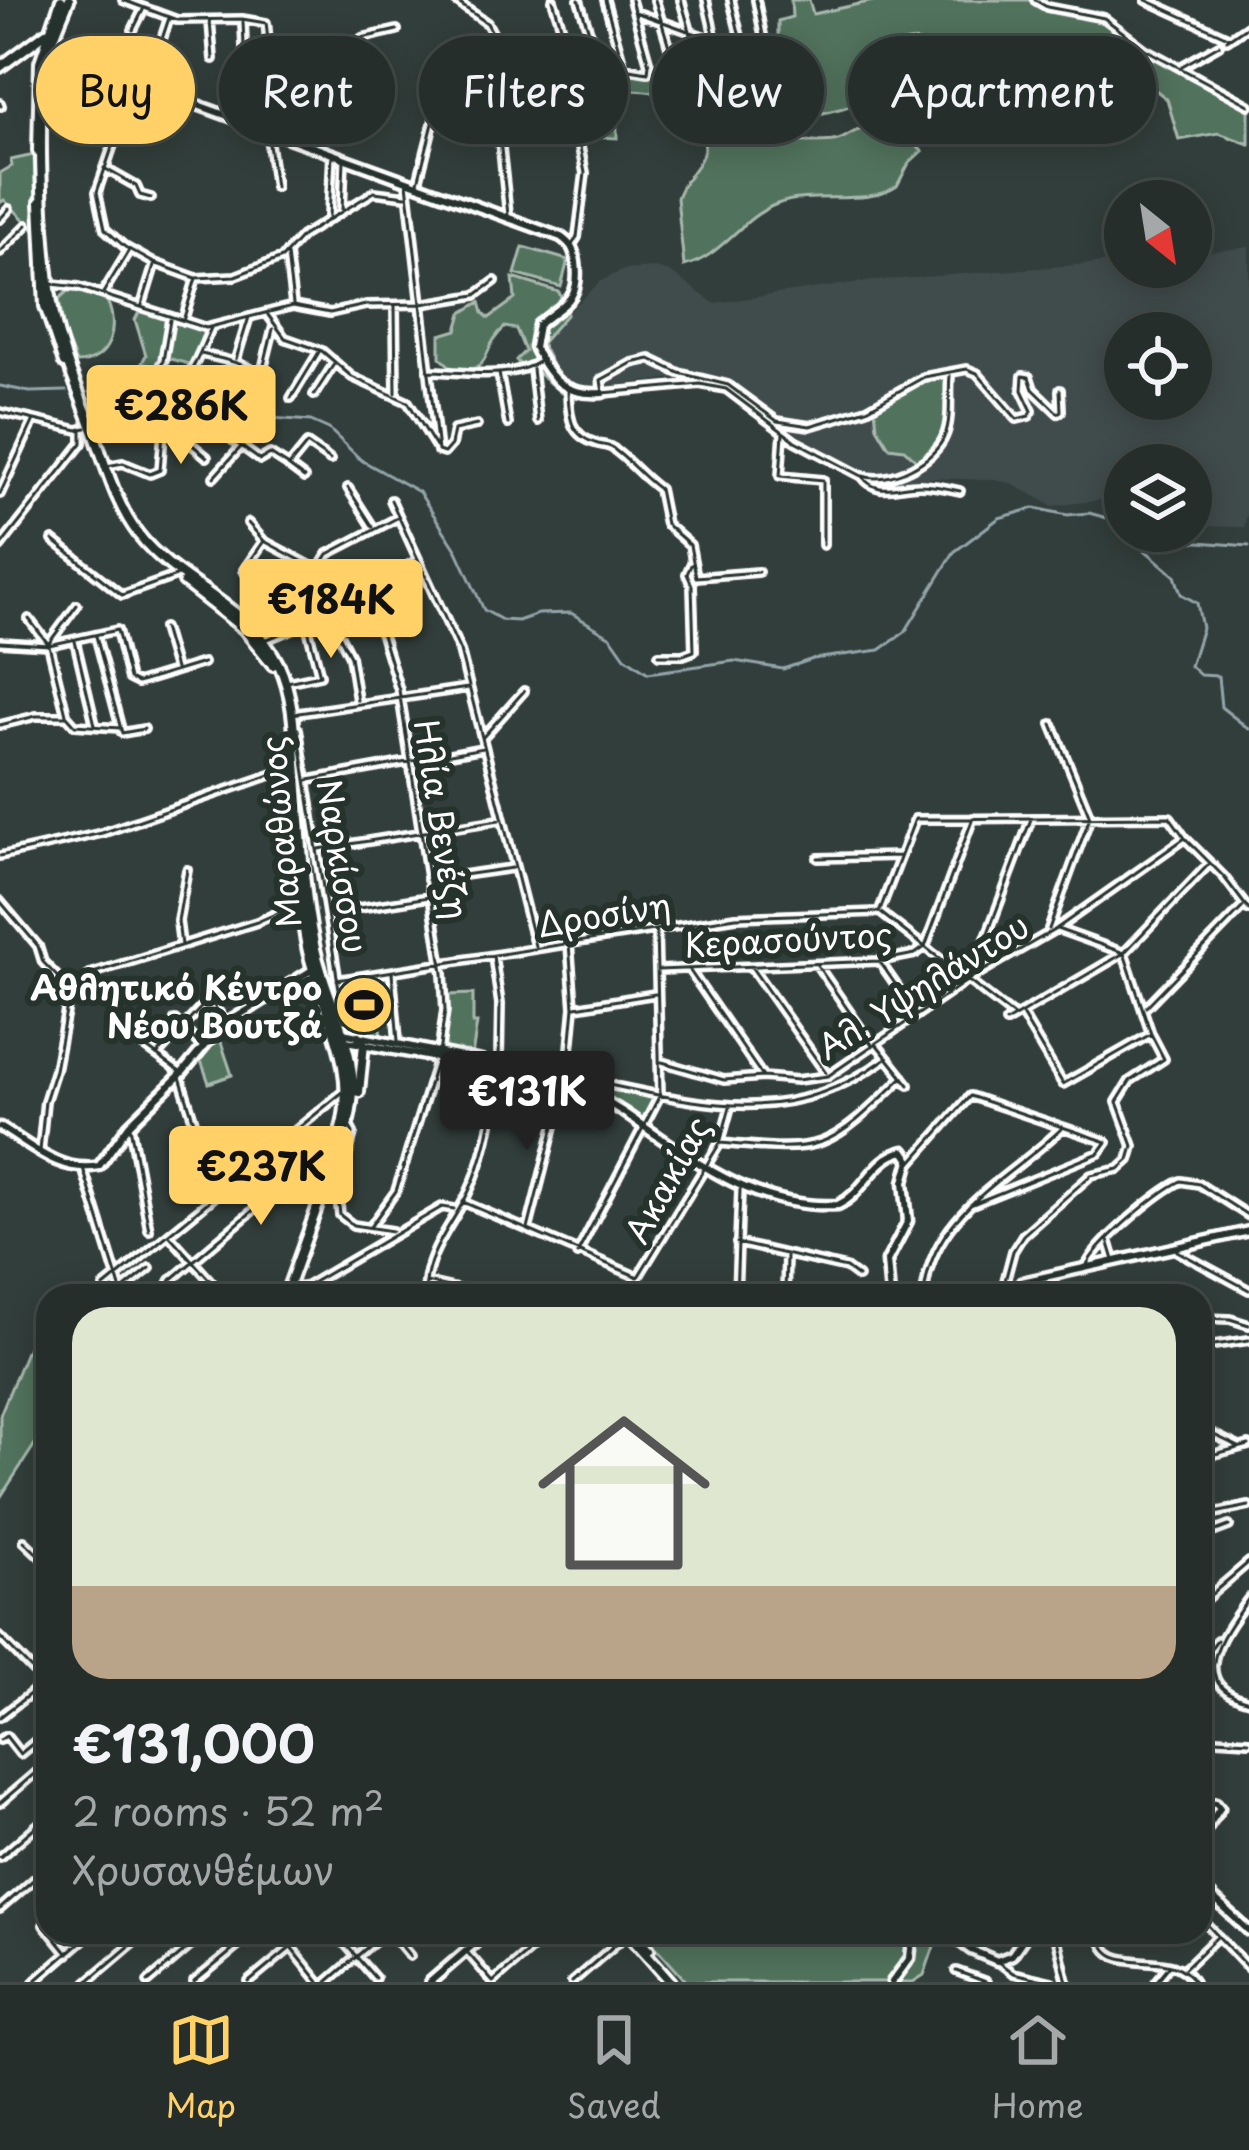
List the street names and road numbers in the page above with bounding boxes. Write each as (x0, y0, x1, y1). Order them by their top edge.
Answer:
street label: Ηλία Βενέζη (403, 716, 483, 922)
street label: Μαραθώνος (246, 734, 312, 930)
street label: Ναρκίσσου (306, 776, 382, 956)
street label: Δροσίνη (534, 878, 674, 948)
street label: Αλ. Υψηλάντου (806, 900, 1038, 1070)
street label: Κερασούντος (683, 908, 893, 968)
street label: Ακακίας (611, 1107, 721, 1251)

